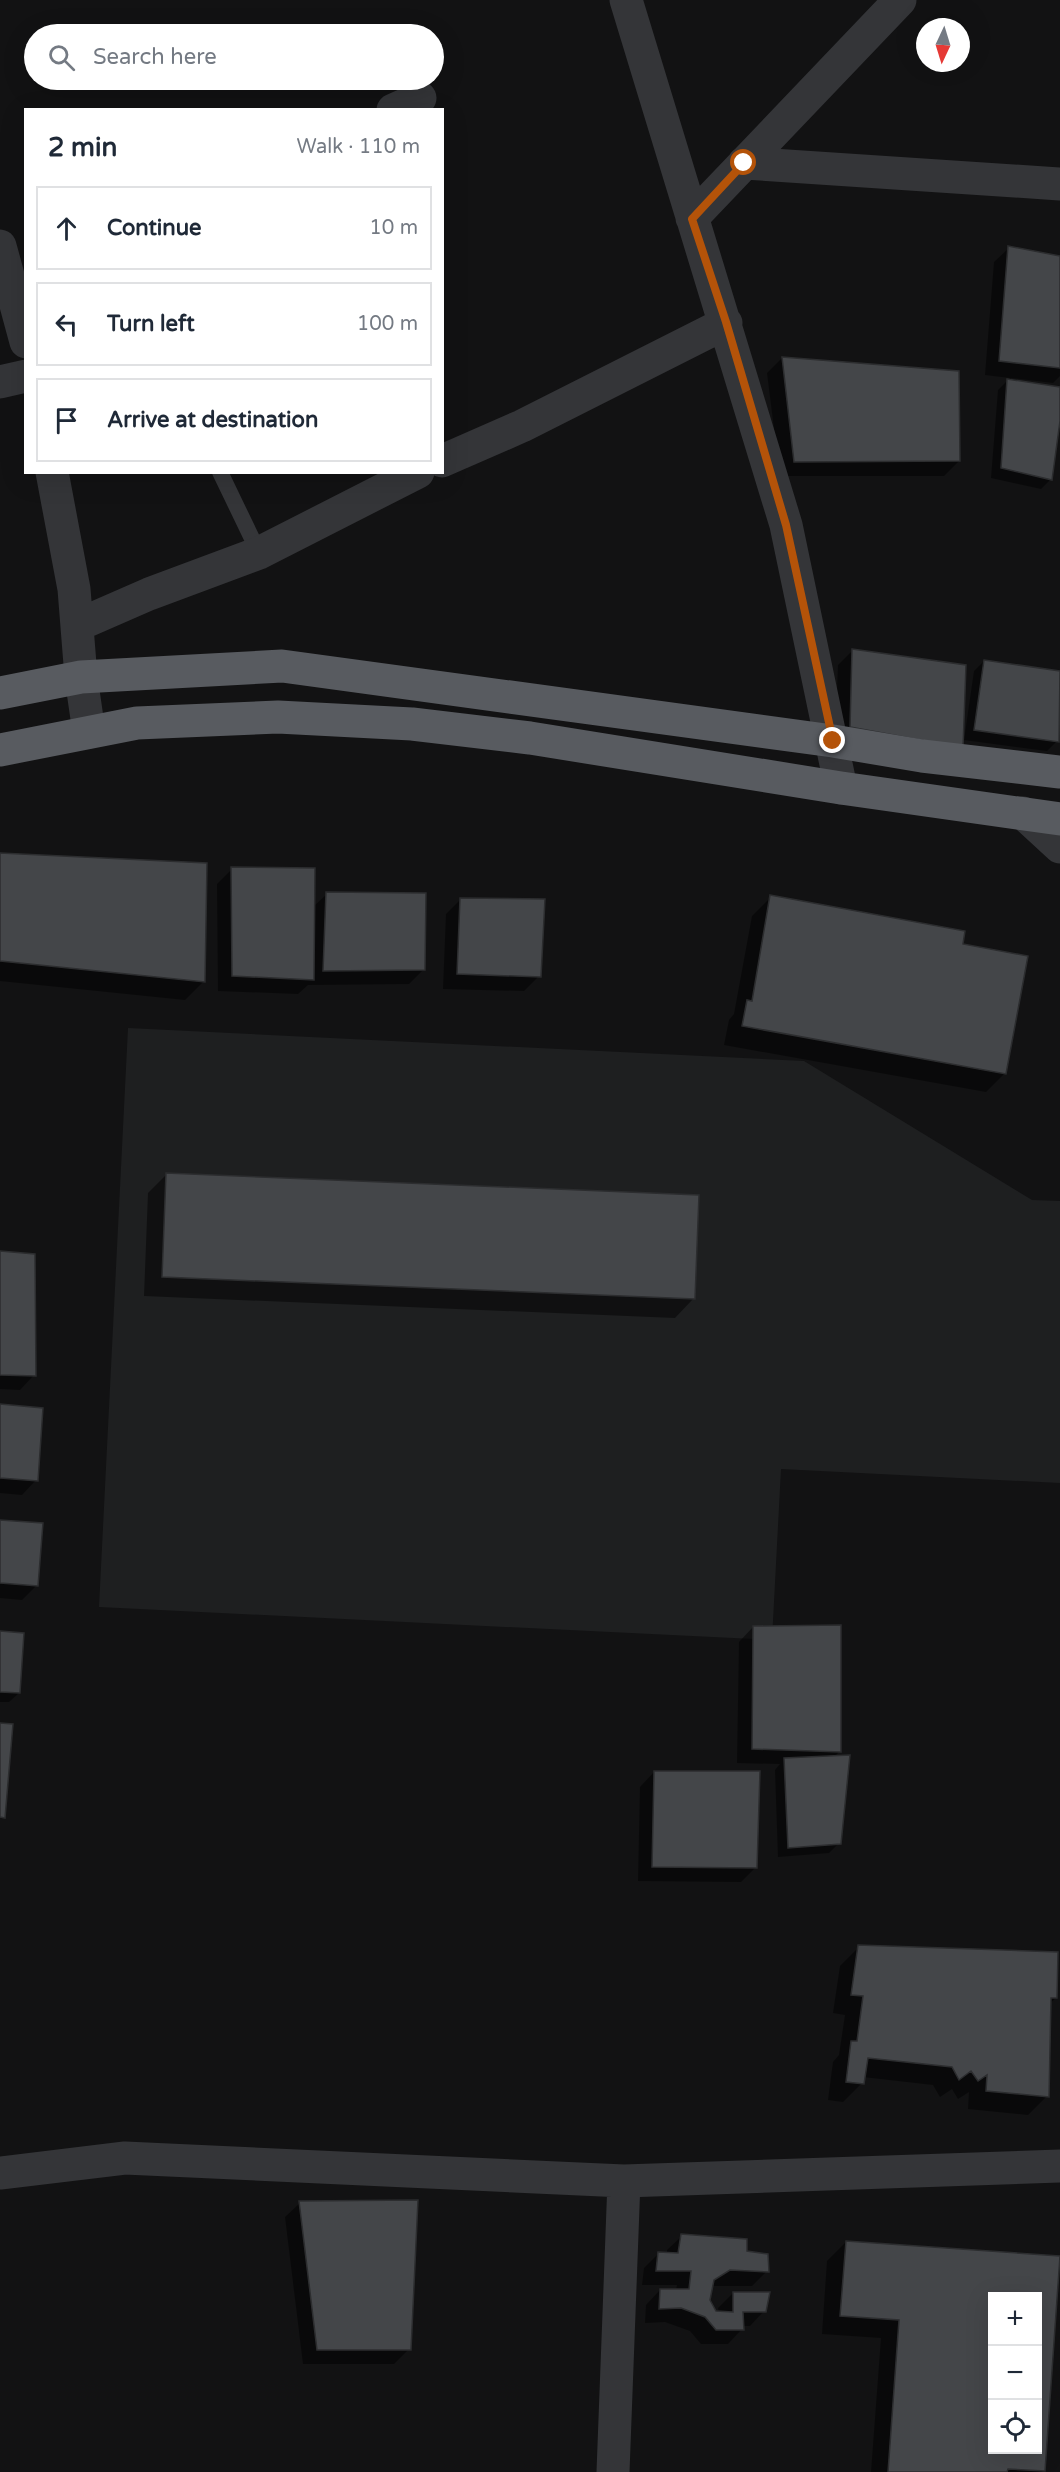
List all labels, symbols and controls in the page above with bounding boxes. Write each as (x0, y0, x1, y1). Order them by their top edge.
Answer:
north arrow (916, 18, 970, 72)
search box (24, 24, 444, 90)
icon: search (45, 41, 78, 74)
text: Search here (93, 44, 217, 70)
text: 2 min (48, 132, 117, 163)
text: Walk · 110 m (297, 135, 420, 159)
route start (730, 149, 756, 175)
icon: ahead (50, 212, 83, 245)
text: Continue (107, 215, 202, 241)
text: 10 m (369, 216, 418, 240)
icon: left (50, 308, 83, 341)
text: Turn left (107, 311, 195, 337)
text: 100 m (357, 312, 418, 336)
icon: arrive (50, 404, 83, 437)
text: Arrive at destination (107, 407, 318, 433)
route end (819, 727, 845, 753)
map controls (988, 2292, 1042, 2454)
button: + (988, 2292, 1042, 2346)
button: − (988, 2346, 1042, 2400)
button: locate (988, 2400, 1042, 2454)

